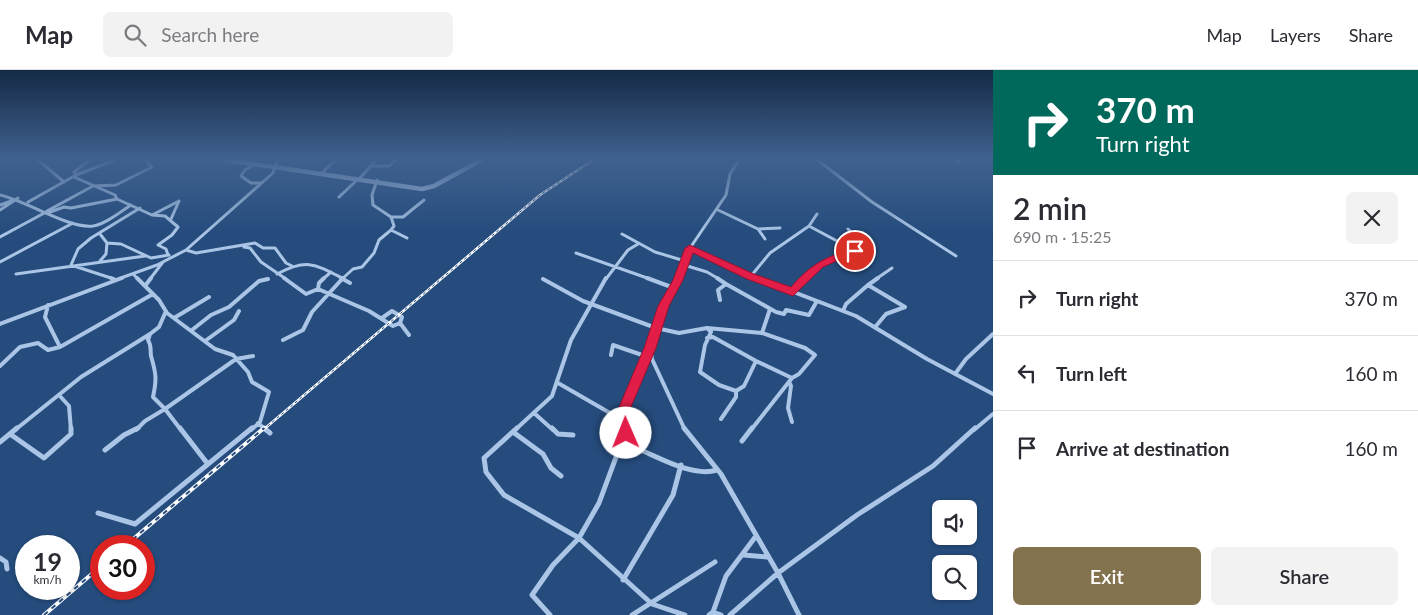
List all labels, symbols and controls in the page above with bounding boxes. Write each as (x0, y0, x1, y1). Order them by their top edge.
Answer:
search box (103, 12, 453, 57)
text: Map (25, 20, 73, 49)
icon: search (121, 21, 149, 49)
text: Search here (161, 23, 259, 46)
text: Map (1206, 24, 1242, 46)
text: Layers (1270, 24, 1321, 46)
text: Share (1349, 24, 1393, 46)
text: 370 m (1096, 88, 1195, 130)
icon: right (1013, 90, 1078, 155)
text: Turn right (1096, 130, 1190, 157)
text: 2 min (1013, 190, 1087, 226)
button: close (1346, 192, 1398, 244)
text: 690 m · 15:25 (1013, 227, 1112, 246)
pin (834, 230, 876, 272)
icon: arrive (841, 237, 869, 265)
icon: right (1013, 284, 1041, 312)
text: Turn right (1056, 287, 1138, 310)
text: 370 m (1344, 287, 1398, 310)
icon: left (1013, 359, 1041, 387)
text: Turn left (1056, 362, 1127, 385)
text: 160 m (1344, 362, 1398, 385)
position arrow (599, 406, 651, 458)
icon: arrive (1013, 434, 1041, 462)
text: Arrive at destination (1056, 437, 1229, 460)
text: 160 m (1344, 437, 1398, 460)
map controls (932, 500, 977, 600)
button: sound (932, 500, 977, 545)
speed limit sign: 30 (90, 535, 155, 600)
text: 19 (33, 546, 62, 576)
button: Exit (1013, 547, 1201, 605)
button: Share (1211, 547, 1398, 605)
button: search (932, 555, 977, 600)
text: km/h (33, 572, 62, 587)

